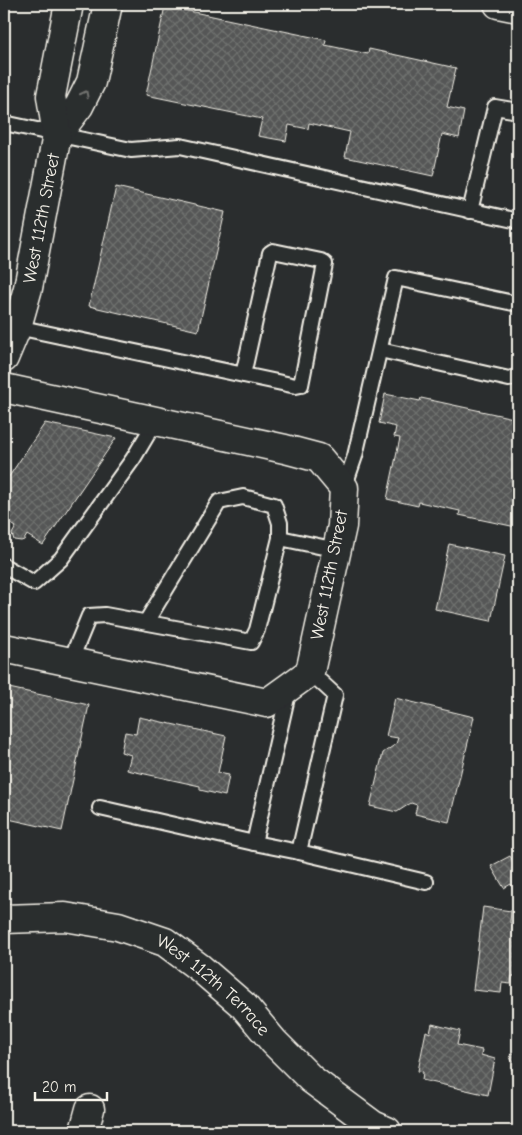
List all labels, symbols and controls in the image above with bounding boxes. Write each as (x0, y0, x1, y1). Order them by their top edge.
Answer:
one-way arrow (78, 90, 89, 99)
street label: West 112th Street (19, 151, 64, 285)
street label: West 112th Street (307, 508, 353, 642)
street label: West 112th Terrace (154, 930, 274, 1040)
scale bar (35, 1070, 108, 1102)
text: 20 m (42, 1078, 76, 1096)

